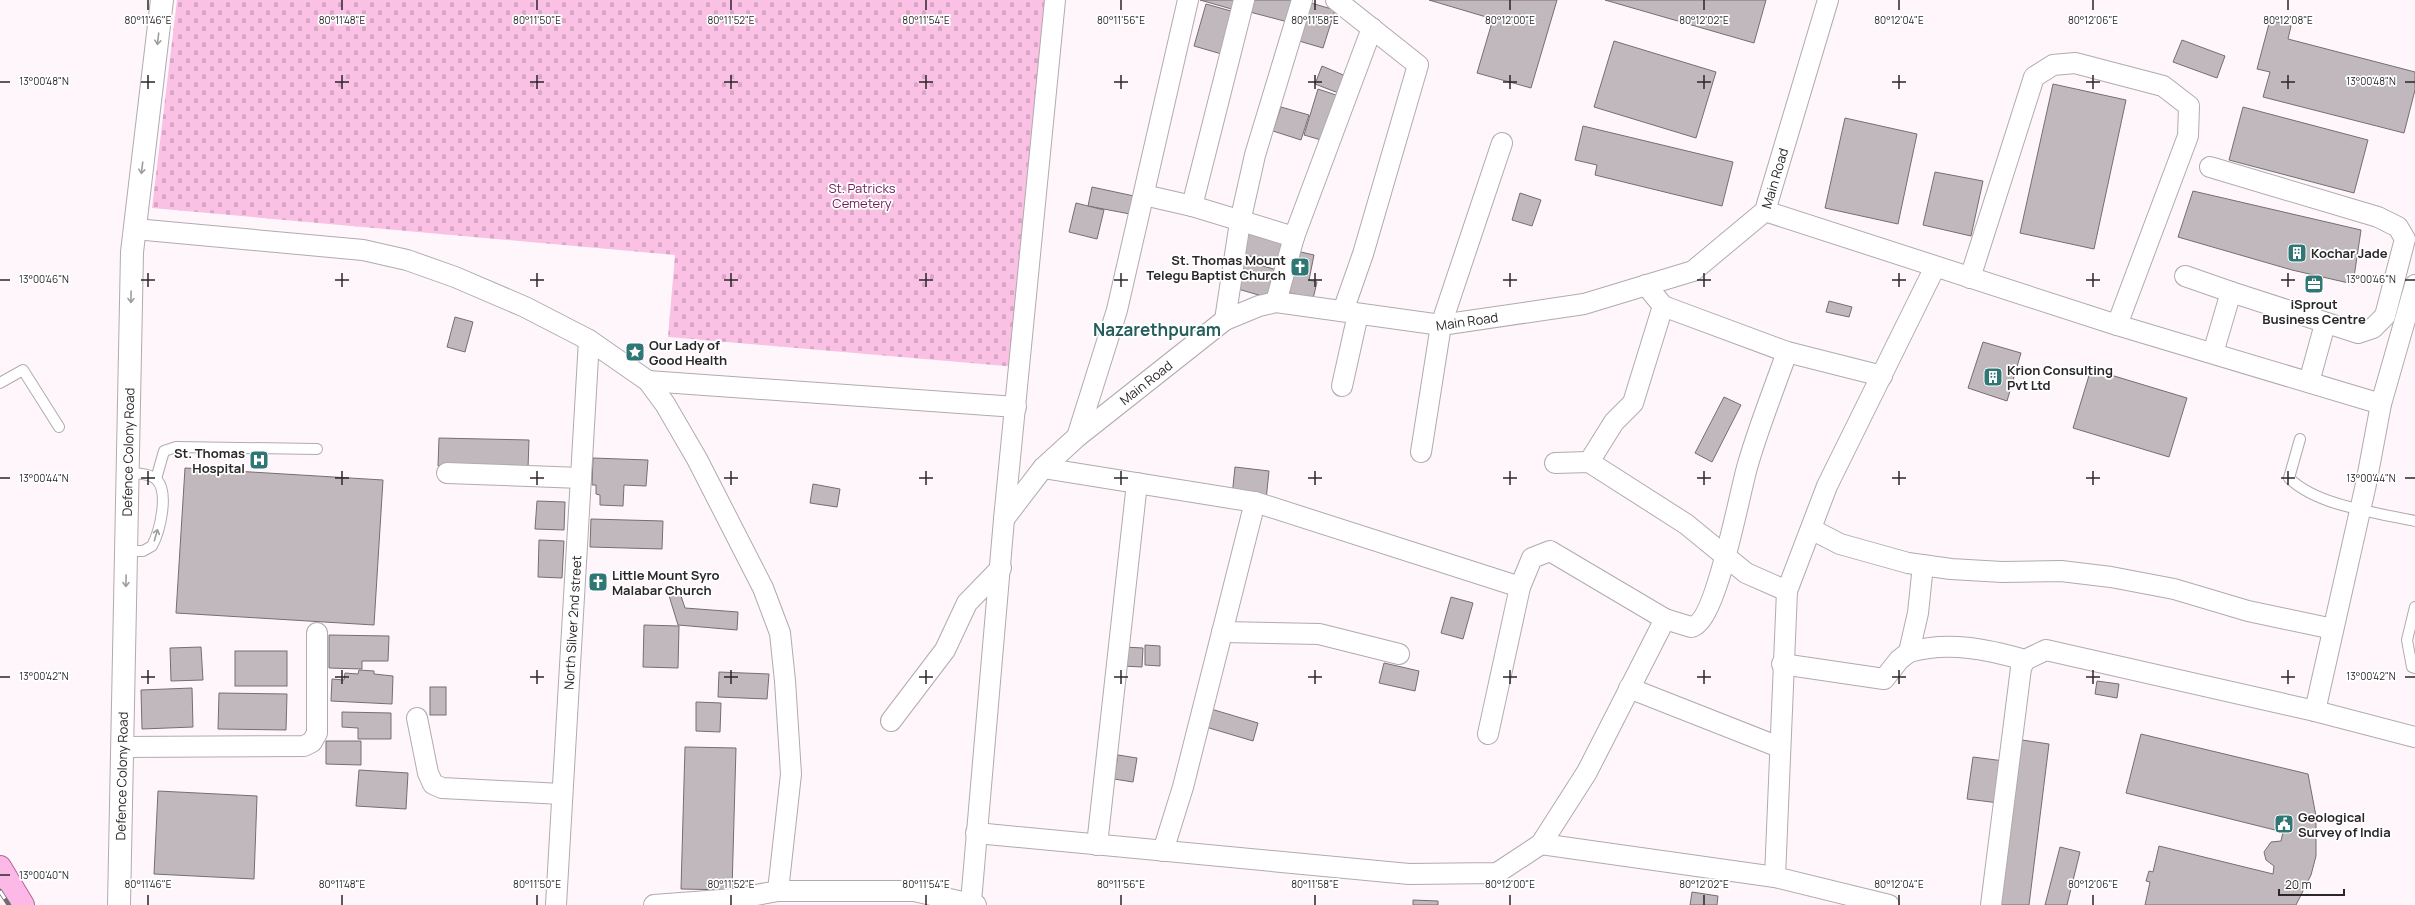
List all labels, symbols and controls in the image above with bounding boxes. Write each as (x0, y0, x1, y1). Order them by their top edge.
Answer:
text: 80°11'46"E (125, 13, 172, 27)
text: 80°11'48"E (319, 13, 366, 27)
text: 80°11'50"E (513, 13, 561, 27)
text: 80°11'52"E (707, 13, 755, 27)
text: 80°11'54"E (902, 13, 950, 27)
text: 80°11'56"E (1097, 13, 1145, 27)
text: 80°11'58"E (1291, 13, 1339, 27)
text: 80°12'00"E (1485, 13, 1535, 27)
text: 80°12'02"E (1679, 13, 1729, 27)
text: 80°12'04"E (1874, 13, 1924, 27)
text: 80°12'06"E (2068, 13, 2118, 27)
text: 80°12'08"E (2263, 13, 2313, 27)
one-way arrow (154, 32, 161, 45)
text: 13°00'48"N (19, 74, 69, 88)
text: 13°00'48"N (2346, 74, 2396, 88)
street label: Main Road (1757, 146, 1792, 211)
one-way arrow (138, 161, 146, 174)
park label: St. Patricks Cemetery (828, 179, 896, 212)
building icon: Kochar Jade (2286, 242, 2308, 264)
place label: Kochar Jade (2311, 244, 2388, 262)
place label: St. Thomas Mount Telegu Baptist Church (1146, 251, 1286, 284)
church icon: St. Thomas Mount Telegu Baptist Church (1289, 256, 1311, 278)
text: 13°00'46"N (19, 272, 69, 286)
text: 13°00'46"N (2346, 272, 2396, 286)
office icon: iSprout Business Centre (2303, 273, 2325, 295)
one-way arrow (127, 290, 135, 303)
place label: iSprout Business Centre (2262, 295, 2366, 328)
street label: Main Road (1435, 308, 1499, 335)
district label: Nazarethpuram (1093, 318, 1221, 341)
place label: Our Lady of Good Health (649, 336, 727, 369)
place icon: Our Lady of Good Health (624, 341, 646, 363)
street label: Main Road (1116, 356, 1176, 409)
place label: Krion Consulting Pvt Ltd (2007, 361, 2113, 394)
building icon: Krion Consulting Pvt Ltd (1982, 366, 2004, 388)
street label: Defence Colony Road (118, 388, 138, 517)
place label: St. Thomas Hospital (174, 444, 245, 477)
hospital icon: St. Thomas Hospital (248, 449, 270, 471)
text: 13°00'44"N (19, 471, 69, 485)
text: 13°00'44"N (2346, 471, 2396, 485)
one-way arrow (153, 529, 160, 542)
street label: North Silver 2nd street (560, 555, 585, 690)
place label: Little Mount Syro Malabar Church (612, 566, 720, 599)
church icon: Little Mount Syro Malabar Church (587, 571, 609, 593)
one-way arrow (122, 574, 129, 587)
text: 13°00'42"N (19, 669, 69, 683)
text: 13°00'42"N (2346, 669, 2396, 683)
street label: Defence Colony Road (111, 712, 132, 840)
place label: Geological Survey of India (2298, 808, 2391, 841)
public building icon: Geological Survey of India (2273, 813, 2295, 835)
text: 13°00'40"N (19, 868, 69, 882)
scale bar (2279, 871, 2344, 897)
text: 20 m (2285, 876, 2312, 893)
text: 80°11'46"E (125, 877, 172, 891)
text: 80°11'48"E (319, 877, 366, 891)
text: 80°11'50"E (513, 877, 561, 891)
text: 80°11'52"E (707, 877, 755, 891)
text: 80°11'54"E (902, 877, 950, 891)
text: 80°11'56"E (1097, 877, 1145, 891)
text: 80°11'58"E (1291, 877, 1339, 891)
text: 80°12'00"E (1485, 877, 1535, 891)
text: 80°12'02"E (1679, 877, 1729, 891)
text: 80°12'04"E (1874, 877, 1924, 891)
text: 80°12'06"E (2068, 877, 2118, 891)

